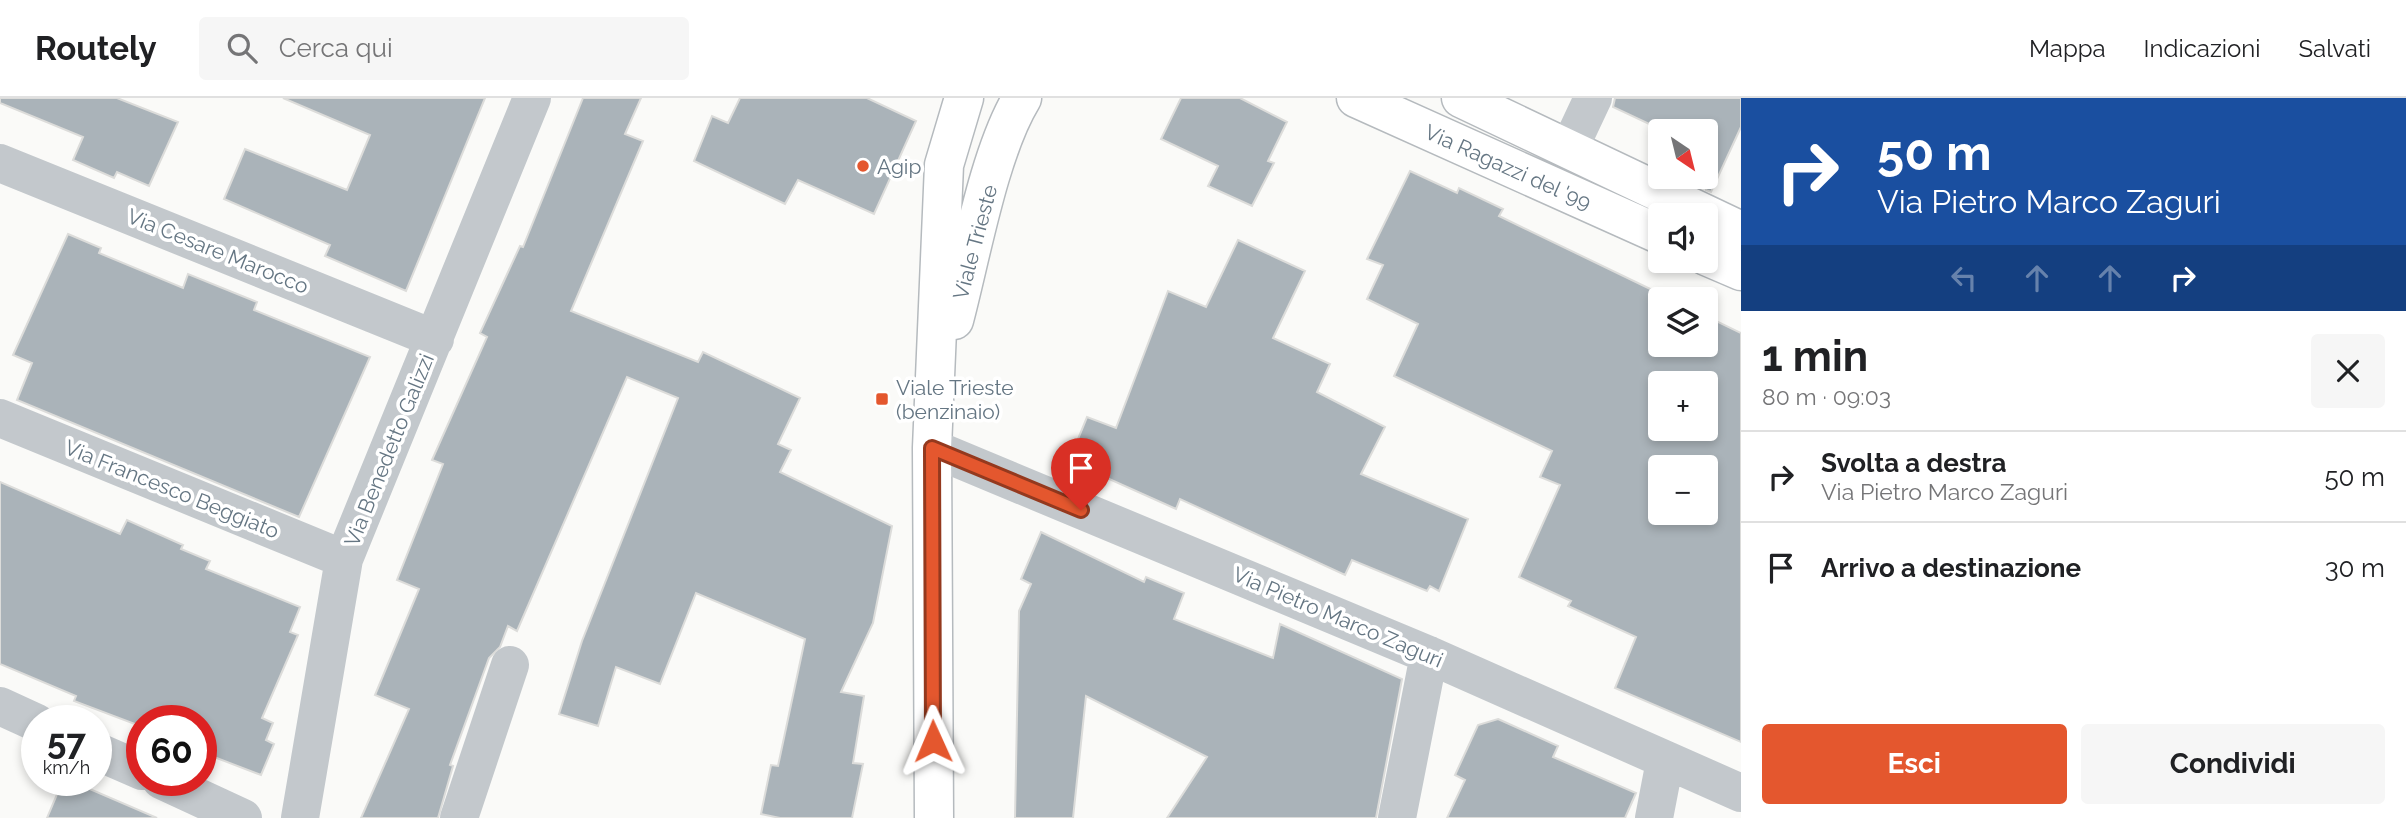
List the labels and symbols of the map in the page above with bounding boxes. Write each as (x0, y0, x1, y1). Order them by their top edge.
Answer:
street label: Via Ragazzi del '99 (1421, 119, 1595, 215)
north arrow (1648, 119, 1718, 189)
place label: Agip (877, 154, 921, 179)
marker: Agip (855, 158, 871, 174)
street label: Viale Trieste (948, 182, 1002, 302)
street label: Via Cesare Marocco (124, 203, 312, 299)
street label: Via Benedetto Galizzi (339, 350, 439, 550)
place label: Viale Trieste (benzinaio) (896, 375, 1014, 424)
marker: Viale Trieste (benzinaio) (874, 391, 890, 407)
street label: Via Francesco Beggiato (61, 435, 283, 543)
pin (1051, 438, 1111, 510)
street label: Via Pietro Marco Zaguri (1229, 561, 1447, 673)
position arrow (896, 704, 970, 778)
speed limit sign: 60 (126, 705, 217, 796)

